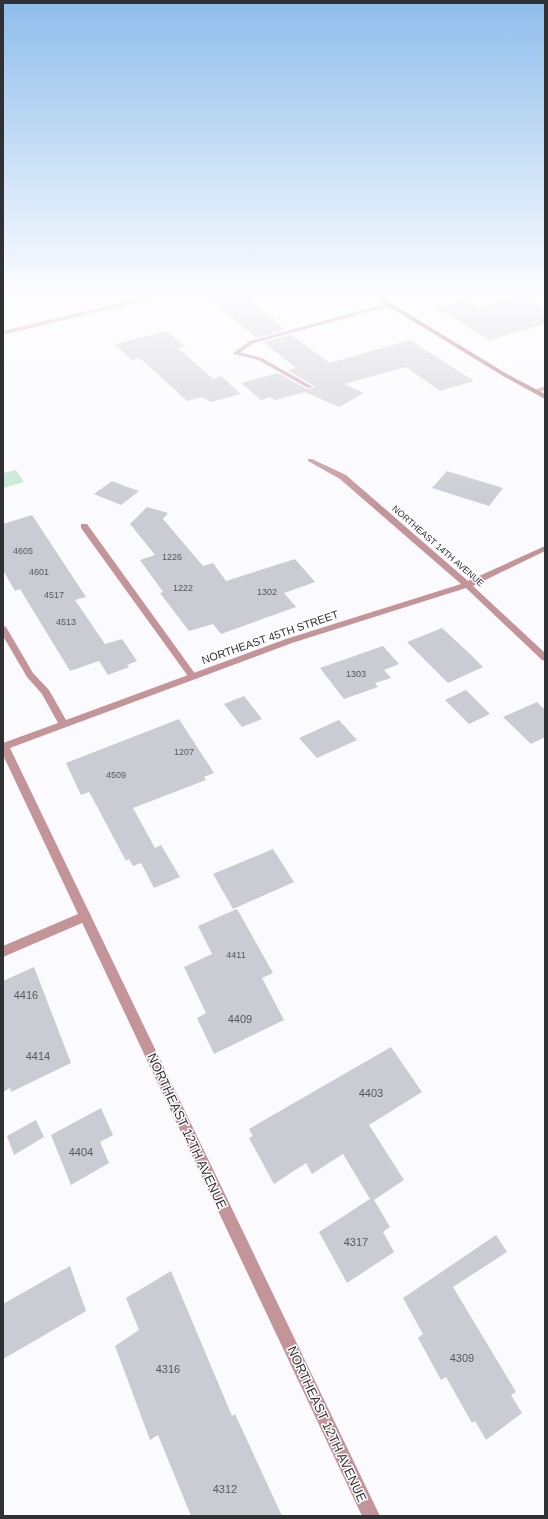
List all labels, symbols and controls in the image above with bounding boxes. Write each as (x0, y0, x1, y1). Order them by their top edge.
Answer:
street label: NORTHEAST 14TH AVENUE (390, 504, 486, 588)
house number: 4605 (13, 546, 33, 556)
house number: 1226 (162, 552, 182, 562)
house number: 4601 (29, 567, 49, 577)
house number: 1222 (173, 583, 193, 593)
house number: 1302 (257, 587, 277, 597)
house number: 4517 (44, 590, 64, 600)
street label: NORTHEAST 45TH STREET (200, 608, 340, 666)
house number: 4513 (56, 617, 76, 627)
house number: 1303 (346, 669, 366, 679)
house number: 1207 (174, 747, 194, 757)
house number: 4509 (106, 770, 126, 780)
house number: 4411 (226, 950, 246, 960)
house number: 4416 (14, 989, 38, 1001)
house number: 4409 (228, 1013, 252, 1025)
house number: 4414 (26, 1050, 50, 1062)
street label: NORTHEAST 12TH AVENUE (144, 1051, 230, 1212)
house number: 4403 (359, 1087, 383, 1099)
house number: 4404 (69, 1146, 93, 1158)
house number: 4317 (344, 1236, 368, 1248)
street label: NORTHEAST 12TH AVENUE (284, 1344, 370, 1505)
house number: 4309 (450, 1352, 474, 1364)
house number: 4316 (156, 1363, 180, 1375)
house number: 4312 (213, 1483, 237, 1495)

